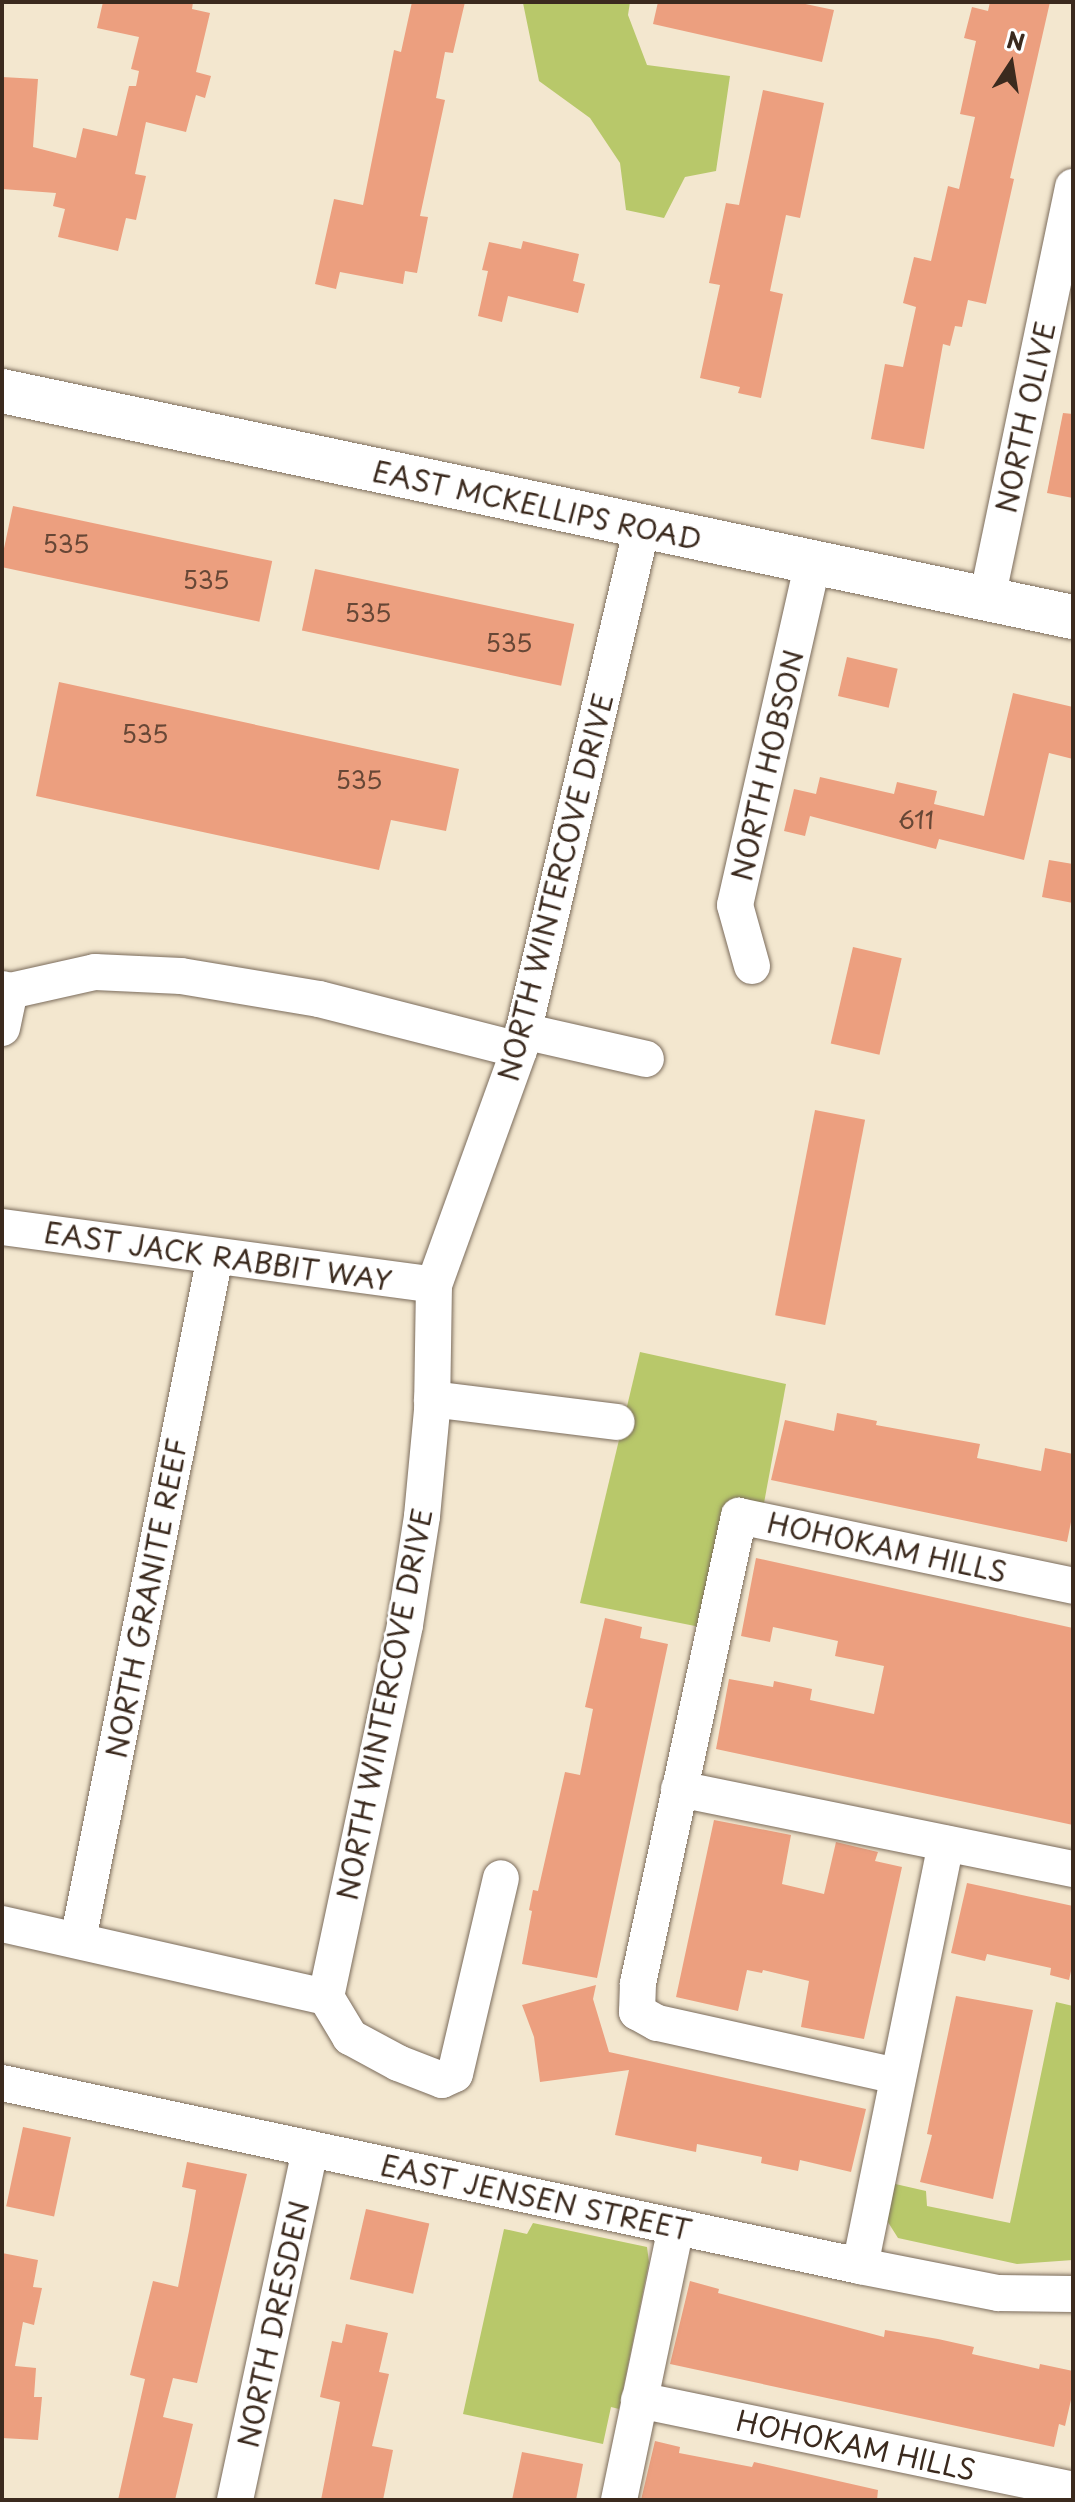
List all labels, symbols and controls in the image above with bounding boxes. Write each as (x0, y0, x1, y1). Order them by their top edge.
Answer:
text: N (1004, 22, 1028, 58)
north arrow (971, 24, 1051, 104)
street label: NORTH OLIVE (988, 318, 1062, 516)
street label: EAST MCKELLIPS ROAD (369, 454, 705, 556)
house number: 535 (43, 530, 89, 558)
house number: 535 (183, 566, 229, 594)
house number: 535 (345, 599, 391, 627)
house number: 535 (486, 629, 532, 657)
street label: NORTH HOBSON (724, 645, 810, 885)
street label: NORTH WINTERCOVE DRIVE (490, 689, 620, 1085)
house number: 535 (122, 720, 168, 748)
house number: 535 (336, 766, 382, 794)
house number: 611 (898, 806, 934, 834)
street label: EAST JACK RABBIT WAY (41, 1215, 395, 1297)
street label: NORTH GRANITE REEF (99, 1436, 193, 1760)
street label: NORTH WINTERCOVE DRIVE (329, 1504, 439, 1904)
street label: HOHOKAM HILLS (764, 1505, 1010, 1589)
street label: EAST JENSEN STREET (377, 2148, 695, 2246)
street label: NORTH DRESDEN (230, 2197, 316, 2451)
street label: HOHOKAM HILLS (733, 2403, 979, 2487)

